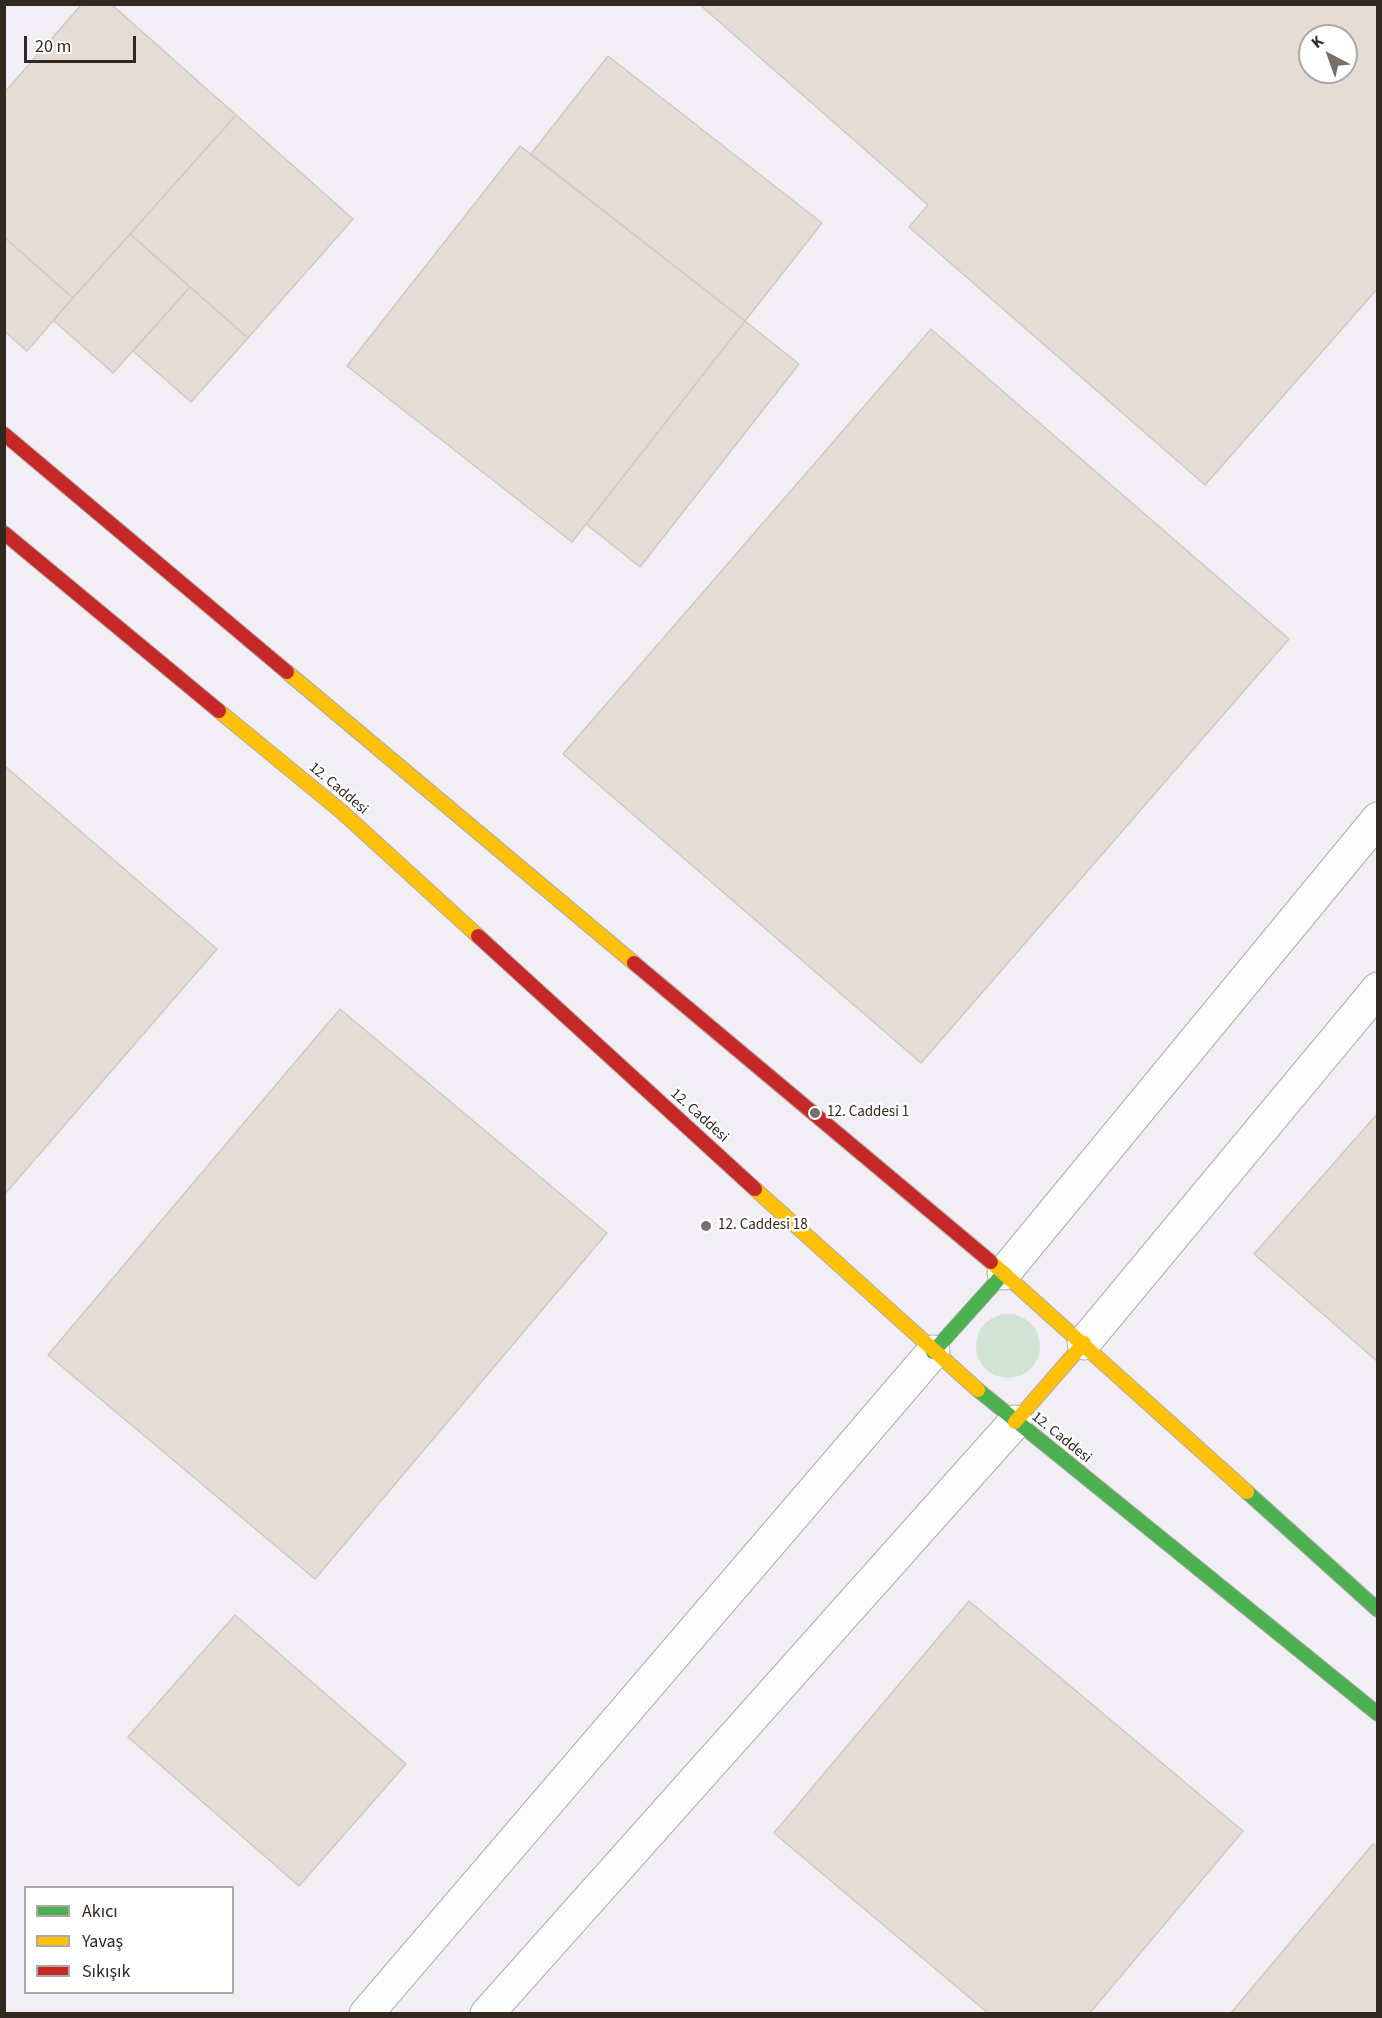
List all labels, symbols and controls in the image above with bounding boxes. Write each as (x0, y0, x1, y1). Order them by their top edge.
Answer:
scale bar (27, 24, 140, 62)
north arrow (1298, 24, 1358, 84)
text: K (1307, 30, 1328, 53)
text: 20 m (35, 34, 71, 59)
street label: 12. Caddesi (305, 759, 371, 819)
street label: 12. Caddesi (666, 1085, 732, 1147)
place label: 12. Caddesi 1 (827, 1104, 909, 1122)
marker: 12. Caddesi 1 (808, 1106, 822, 1120)
place label: 12. Caddesi 18 (718, 1217, 808, 1235)
marker: 12. Caddesi 18 (699, 1219, 713, 1233)
street label: 12. Caddesi (1027, 1408, 1095, 1468)
legend (24, 1886, 234, 1994)
text: Akıcı (82, 1899, 118, 1924)
text: Yavaş (82, 1929, 123, 1954)
text: Sıkışık (82, 1959, 130, 1984)

